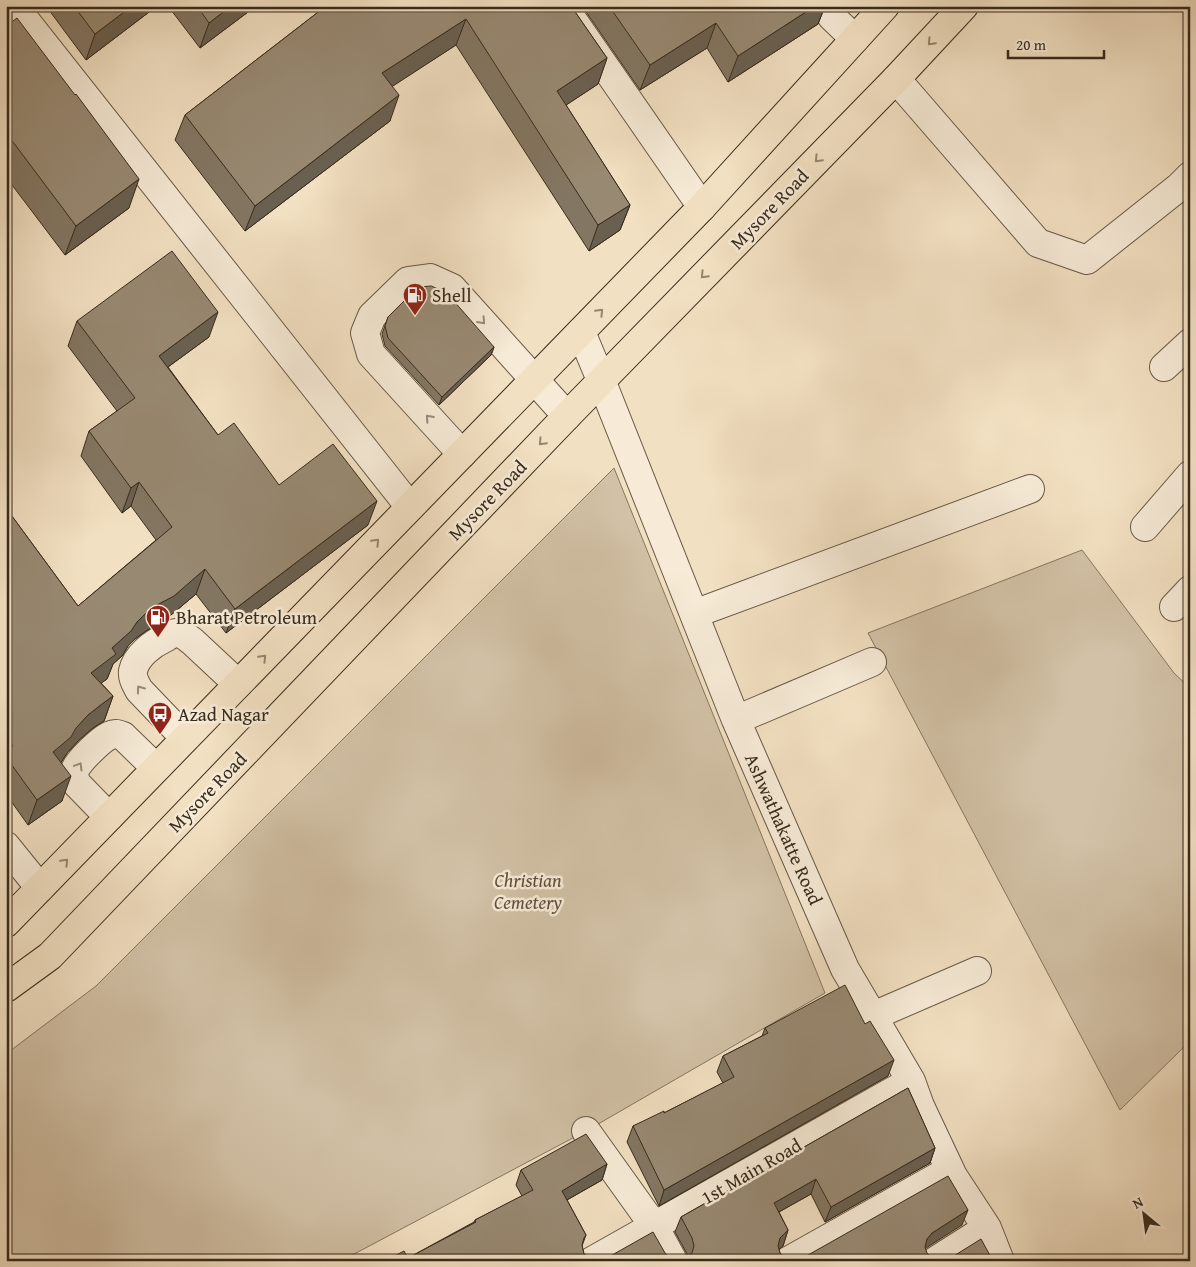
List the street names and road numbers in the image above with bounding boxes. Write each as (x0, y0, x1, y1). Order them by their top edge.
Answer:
street label: Mysore Road (723, 162, 815, 256)
street label: Mysore Road (441, 453, 533, 547)
street label: Mysore Road (161, 745, 253, 839)
street label: Ashwathakatte Road (738, 749, 830, 910)
street label: 1st Main Road (695, 1130, 807, 1211)

